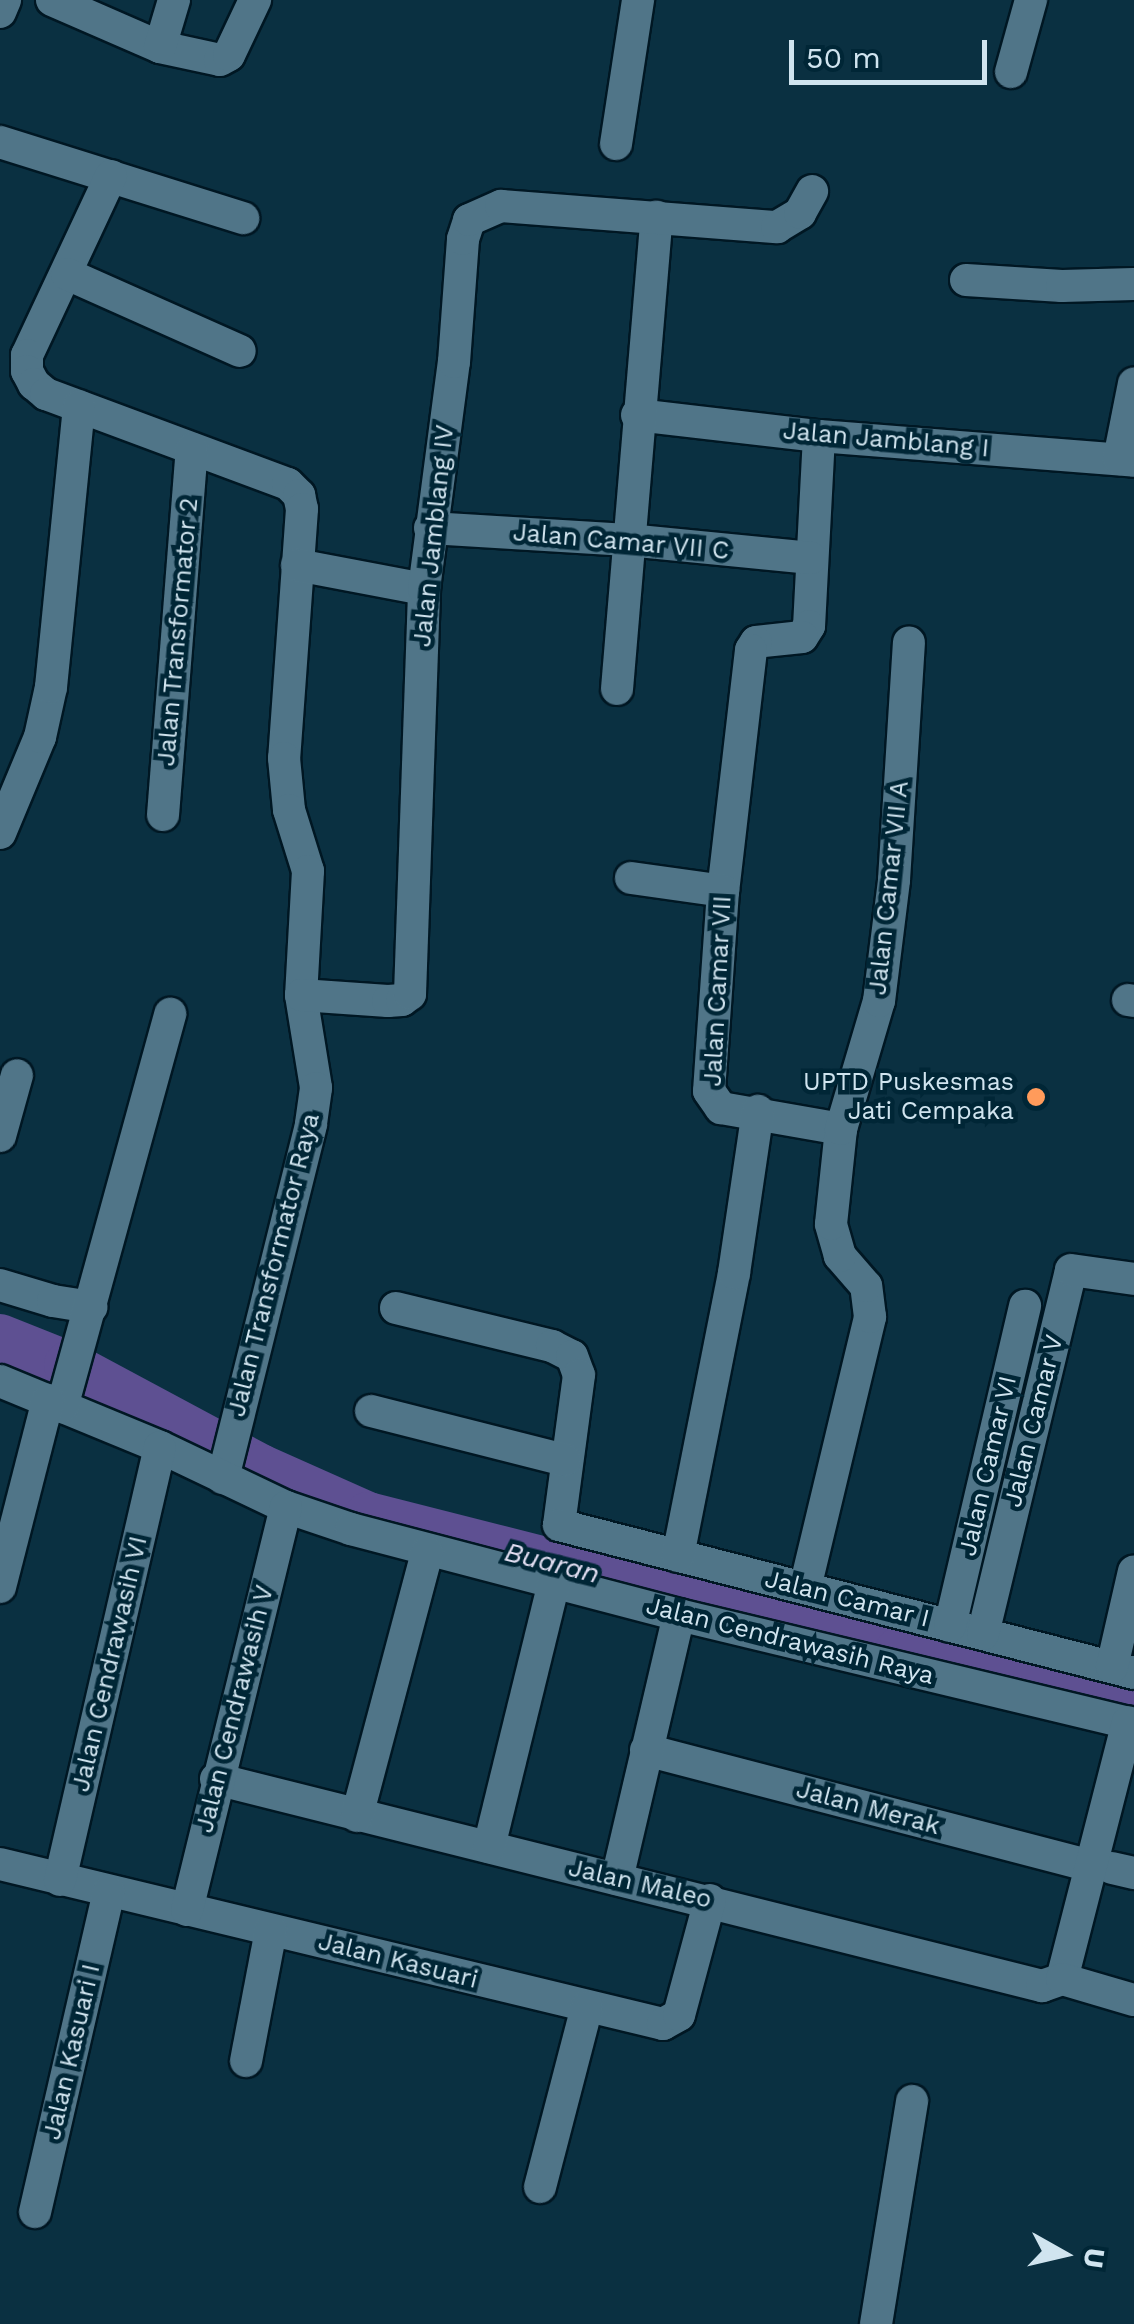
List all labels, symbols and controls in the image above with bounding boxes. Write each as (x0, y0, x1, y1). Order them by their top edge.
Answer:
scale bar (794, 20, 992, 82)
text: 50 m (806, 40, 881, 75)
street label: Jalan Jamblang I (781, 416, 991, 464)
street label: Jalan Jamblang IV (407, 423, 461, 649)
street label: Jalan Transformator 2 (151, 496, 205, 768)
street label: Jalan Camar VII C (511, 518, 731, 566)
street label: Jalan Camar VII A (863, 778, 915, 998)
street label: Jalan Camar VII (698, 894, 738, 1088)
place label: UPTD Puskesmas Jati Cempaka (803, 1068, 1014, 1127)
marker: UPTD Puskesmas Jati Cempaka (1023, 1084, 1049, 1110)
street label: Jalan Transformator Raya (222, 1110, 326, 1420)
street label: Jalan Camar V (998, 1331, 1070, 1511)
street label: Jalan Camar VI (953, 1372, 1023, 1560)
street label: Jalan Cendrawasih VI (66, 1533, 154, 1795)
water label: Buaran (501, 1535, 603, 1591)
street label: Jalan Camar I (761, 1564, 933, 1634)
street label: Jalan Cendrawasih V (190, 1582, 280, 1836)
street label: Jalan Cendrawasih Raya (643, 1591, 937, 1691)
street label: Jalan Merak (793, 1774, 943, 1842)
street label: Jalan Maleo (565, 1853, 715, 1915)
street label: Jalan Kasuari (315, 1927, 481, 1995)
street label: Jalan Kasuari I (37, 1961, 107, 2143)
north arrow (1014, 2204, 1114, 2304)
text: U (1076, 2246, 1112, 2270)

